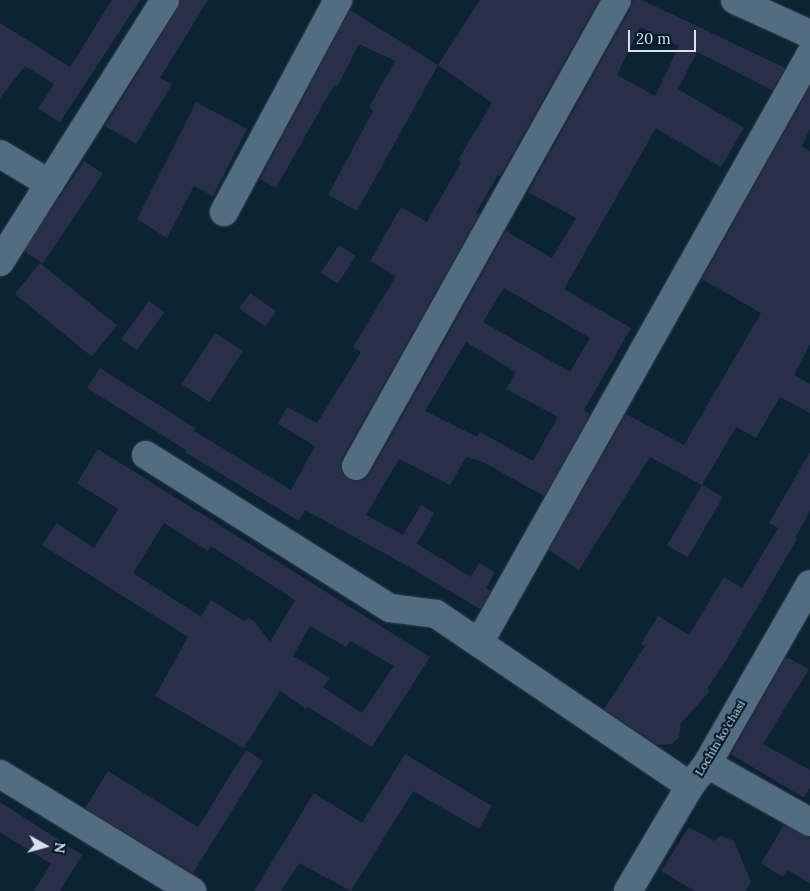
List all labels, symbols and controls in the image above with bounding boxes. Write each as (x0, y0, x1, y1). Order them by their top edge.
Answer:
scale bar (630, 20, 698, 52)
text: 20 m (636, 29, 671, 48)
street label: Lochin ko'chasi (692, 698, 748, 778)
north arrow (20, 821, 70, 871)
text: N (50, 841, 69, 854)

